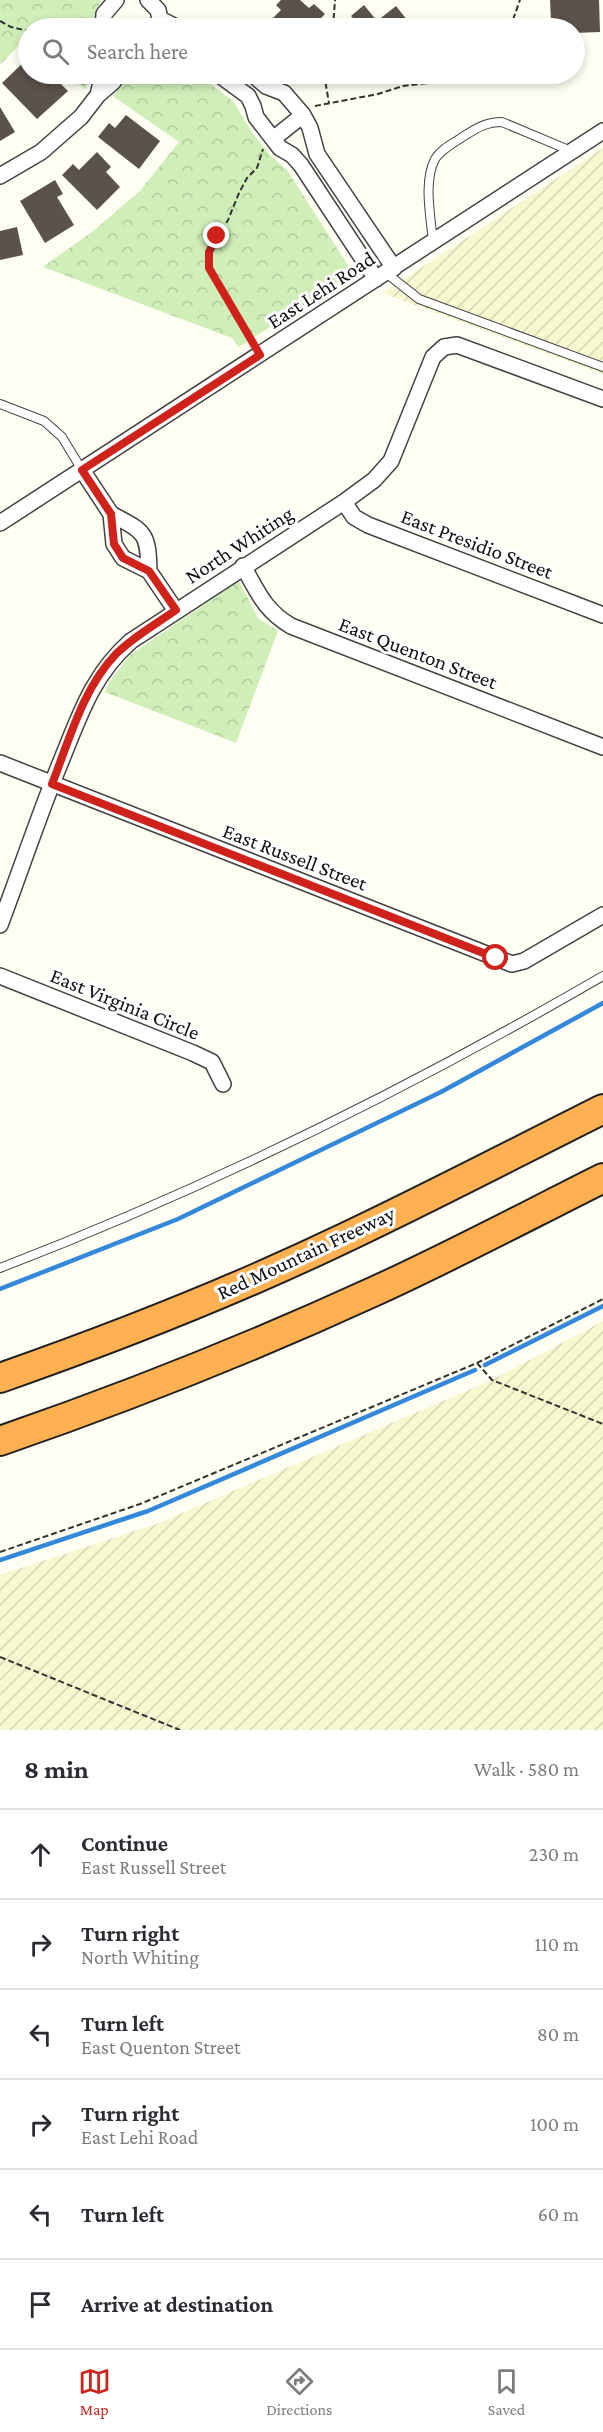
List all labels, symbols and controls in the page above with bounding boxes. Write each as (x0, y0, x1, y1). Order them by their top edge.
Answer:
search box (18, 18, 585, 84)
icon: search (39, 35, 72, 68)
text: Search here (87, 39, 188, 64)
route end (203, 222, 229, 248)
street label: East Lehi Road (263, 246, 379, 334)
street label: North Whiting (181, 501, 297, 589)
street label: East Presidio Street (398, 504, 557, 584)
street label: East Quenton Street (335, 612, 502, 695)
street label: East Russell Street (219, 818, 372, 896)
route start (482, 944, 508, 970)
street label: East Virginia Circle (47, 963, 203, 1045)
street label: Red Mountain Freeway (213, 1201, 399, 1305)
text: 8 min (24, 1755, 89, 1784)
text: Walk · 580 m (474, 1758, 579, 1780)
text: Continue (81, 1831, 168, 1856)
icon: ahead (24, 1838, 57, 1871)
text: 230 m (529, 1843, 579, 1865)
text: East Russell Street (81, 1856, 226, 1878)
text: Turn right (81, 1921, 179, 1946)
icon: right (24, 1928, 57, 1961)
text: 110 m (535, 1933, 579, 1955)
text: North Whiting (81, 1946, 199, 1968)
text: Turn left (81, 2011, 164, 2036)
icon: left (24, 2018, 57, 2051)
text: 80 m (537, 2023, 579, 2045)
text: East Quenton Street (81, 2036, 241, 2058)
text: Turn right (81, 2101, 179, 2126)
icon: right (24, 2108, 57, 2141)
text: 100 m (530, 2113, 579, 2135)
text: East Lehi Road (81, 2126, 198, 2148)
icon: left (24, 2198, 57, 2231)
text: Turn left (81, 2202, 164, 2227)
text: 60 m (538, 2203, 579, 2225)
icon: arrive (24, 2288, 57, 2321)
text: Arrive at destination (81, 2292, 273, 2317)
tab: Map (78, 2365, 111, 2418)
tab: Directions (266, 2365, 332, 2418)
tab: Saved (488, 2365, 525, 2418)

